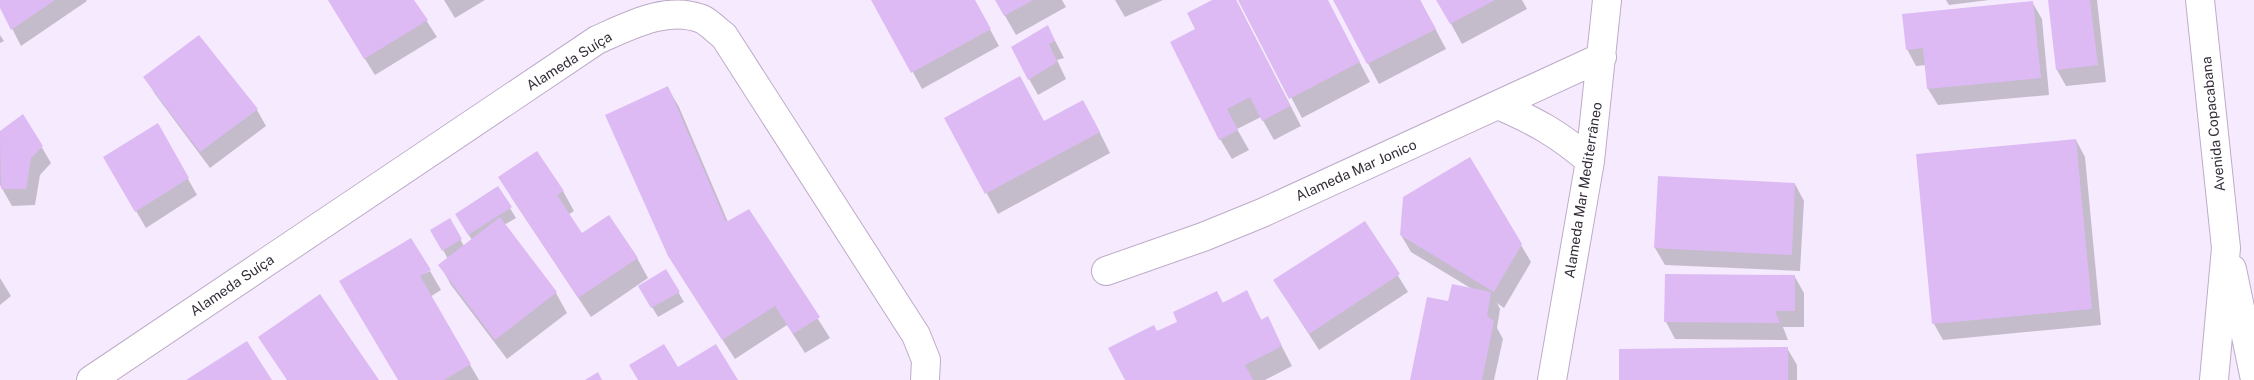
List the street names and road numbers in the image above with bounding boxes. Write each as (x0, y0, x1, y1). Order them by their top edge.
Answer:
street label: Alameda Suíça (523, 28, 615, 94)
street label: Avenida Copacabana (2198, 56, 2228, 192)
street label: Alameda Mar Mediterrâneo (1561, 101, 1605, 279)
street label: Alameda Mar Jonico (1293, 136, 1419, 204)
street label: Alameda Suíça (187, 251, 277, 319)

